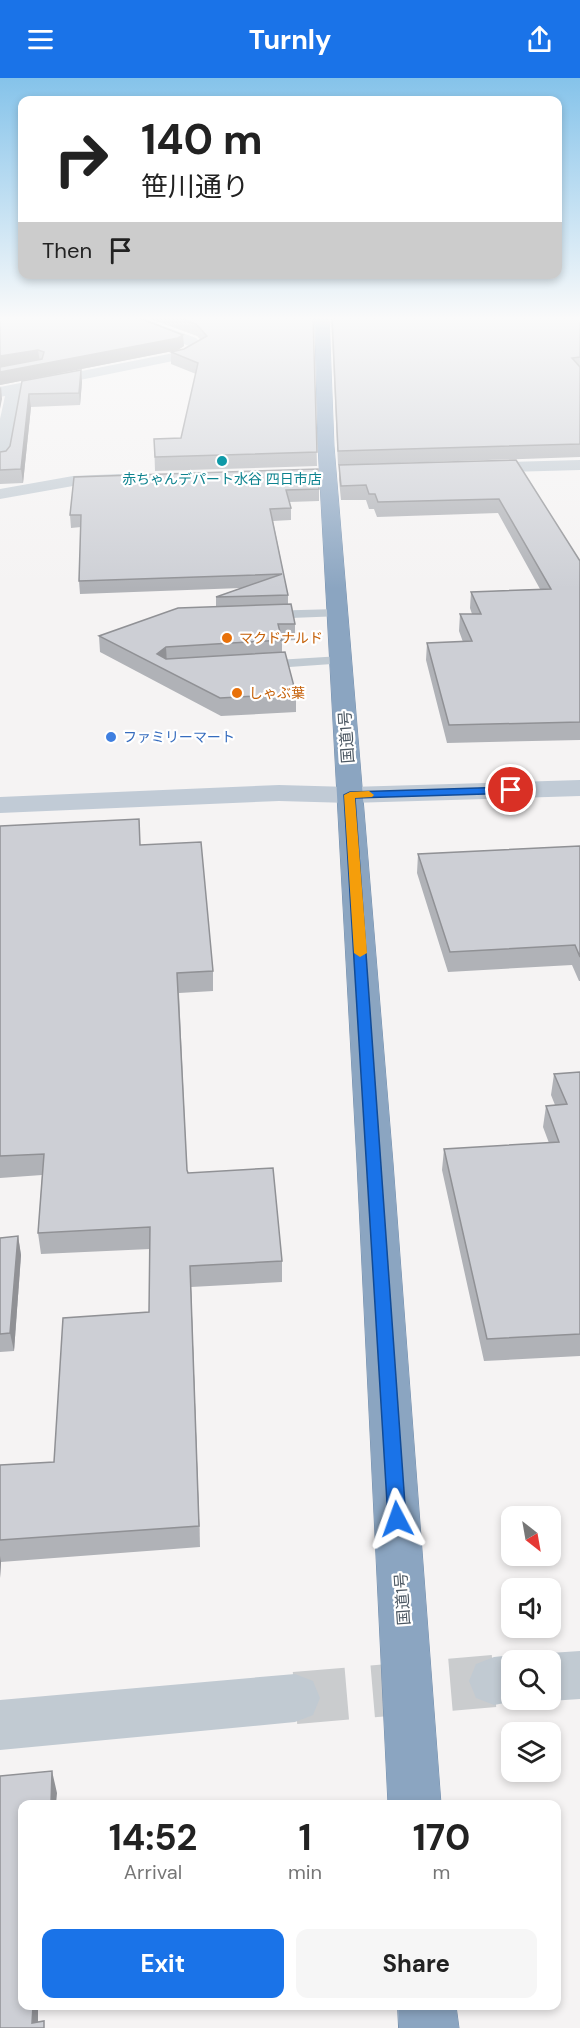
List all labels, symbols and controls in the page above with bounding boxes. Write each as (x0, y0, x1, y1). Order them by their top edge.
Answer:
text: Turnly (249, 22, 331, 57)
icon: menu (24, 23, 57, 56)
icon: share (523, 23, 556, 56)
text: 140 m (141, 112, 263, 167)
icon: right (42, 120, 120, 198)
text: 笹川通り (141, 169, 249, 204)
icon: arrive (104, 234, 137, 267)
text: Then (42, 236, 92, 265)
marker: 赤ちゃんデパート水谷 四日市店 (215, 454, 229, 468)
place label: 赤ちゃんデパート水谷 四日市店 (122, 470, 322, 488)
place label: マクドナルド (239, 629, 323, 647)
marker: マクドナルド (220, 631, 234, 645)
place label: しゃぶ葉 (249, 684, 305, 702)
marker: しゃぶ葉 (230, 686, 244, 700)
street label: 国道1号 (334, 710, 359, 764)
place label: ファミリーマート (123, 728, 235, 746)
marker: ファミリーマート (104, 730, 118, 744)
pin (485, 764, 536, 815)
icon: arrive (494, 773, 527, 806)
position arrow (365, 1487, 429, 1551)
north arrow (501, 1506, 561, 1566)
map controls (501, 1506, 561, 1782)
street label: 国道1号 (390, 1572, 415, 1626)
button: sound (501, 1578, 561, 1638)
button: search (501, 1650, 561, 1710)
button: layers (501, 1722, 561, 1782)
text: 14:52 (109, 1814, 197, 1861)
text: 1 (298, 1814, 312, 1861)
text: 170 (413, 1814, 470, 1861)
text: Arrival (124, 1859, 182, 1885)
text: min (288, 1859, 322, 1885)
text: m (433, 1859, 450, 1885)
button: Exit (42, 1929, 284, 1998)
button: Share (296, 1929, 537, 1998)

